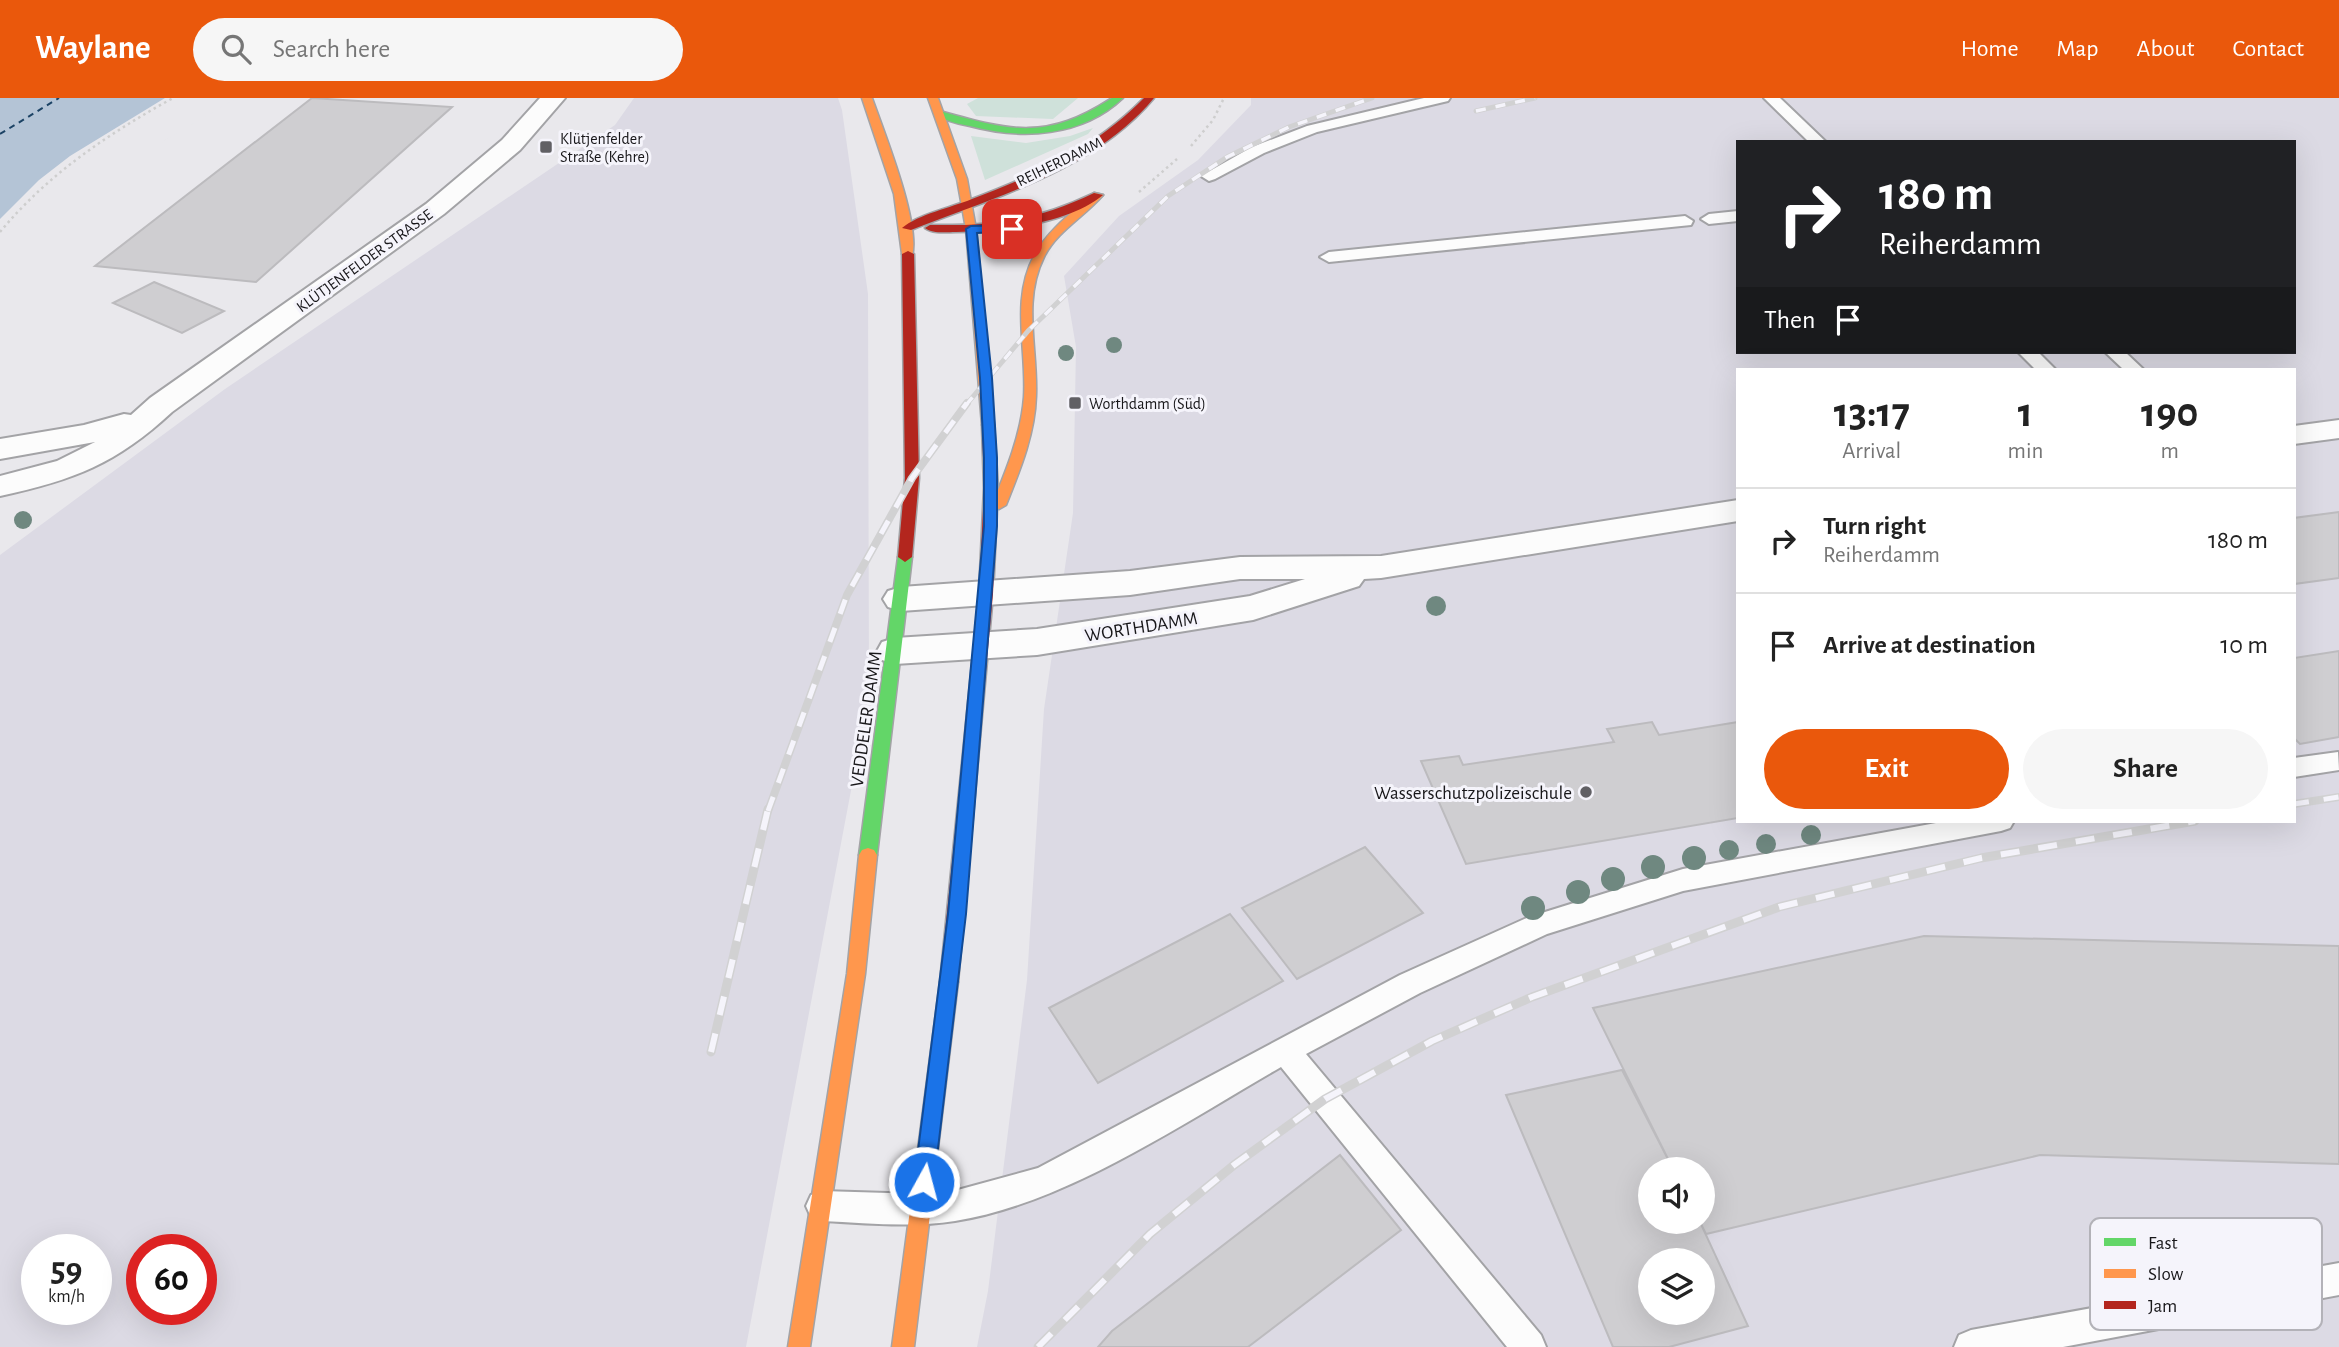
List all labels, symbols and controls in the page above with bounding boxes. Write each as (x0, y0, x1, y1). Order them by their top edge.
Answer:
search box (193, 18, 683, 81)
icon: search (217, 30, 255, 68)
text: Waylane (35, 32, 151, 65)
text: Search here (273, 36, 390, 62)
text: Home (1961, 37, 2019, 61)
text: Map (2057, 37, 2099, 61)
text: About (2137, 37, 2194, 61)
text: Contact (2232, 37, 2304, 61)
place label: Klütjenfelder Straße (Kehre) (560, 131, 650, 165)
street label: REIHERDAMM (1014, 134, 1105, 189)
marker: Klütjenfelder Straße (Kehre) (538, 139, 554, 155)
icon: right (1764, 168, 1855, 259)
text: 180 m (1879, 170, 1993, 219)
pin (982, 199, 1042, 259)
street label: KLÜTJENFELDER STRASSE (292, 204, 436, 315)
icon: arrive (993, 210, 1031, 248)
text: Reiherdamm (1879, 228, 2042, 260)
icon: arrive (1829, 301, 1867, 339)
text: Then (1764, 307, 1815, 333)
text: 13:17 (1834, 392, 1910, 434)
text: 1 (2018, 392, 2033, 434)
text: 190 (2141, 392, 2198, 434)
marker: Worthdamm (Süd) (1067, 395, 1083, 411)
place label: Worthdamm (Süd) (1089, 396, 1206, 412)
text: Arrival (1842, 440, 1901, 463)
text: min (2007, 440, 2043, 463)
text: m (2160, 440, 2179, 463)
text: Turn right (1823, 513, 1926, 539)
icon: right (1764, 522, 1802, 560)
text: 180 m (2208, 527, 2268, 553)
text: Reiherdamm (1823, 544, 1940, 567)
street label: WORTHDAMM (1084, 609, 1199, 646)
icon: arrive (1764, 627, 1802, 665)
text: Arrive at destination (1823, 632, 2036, 658)
text: 10 m (2220, 632, 2268, 658)
street label: VEDDELER DAMM (848, 650, 885, 789)
button: Exit (1764, 729, 2009, 809)
button: Share (2023, 729, 2268, 809)
place label: Wasserschutzpolizeischule (1374, 784, 1572, 803)
marker: Wasserschutzpolizeischule (1578, 784, 1594, 800)
position arrow (887, 1145, 961, 1219)
map controls (1638, 1157, 1715, 1325)
button: sound (1638, 1157, 1715, 1234)
legend (2090, 1218, 2322, 1330)
speed limit sign: 60 (126, 1234, 217, 1325)
text: Fast (2148, 1234, 2178, 1253)
button: layers (1638, 1248, 1715, 1325)
text: 59 (50, 1253, 83, 1288)
text: Slow (2148, 1265, 2184, 1284)
text: km/h (48, 1288, 85, 1306)
text: Jam (2148, 1297, 2177, 1316)

